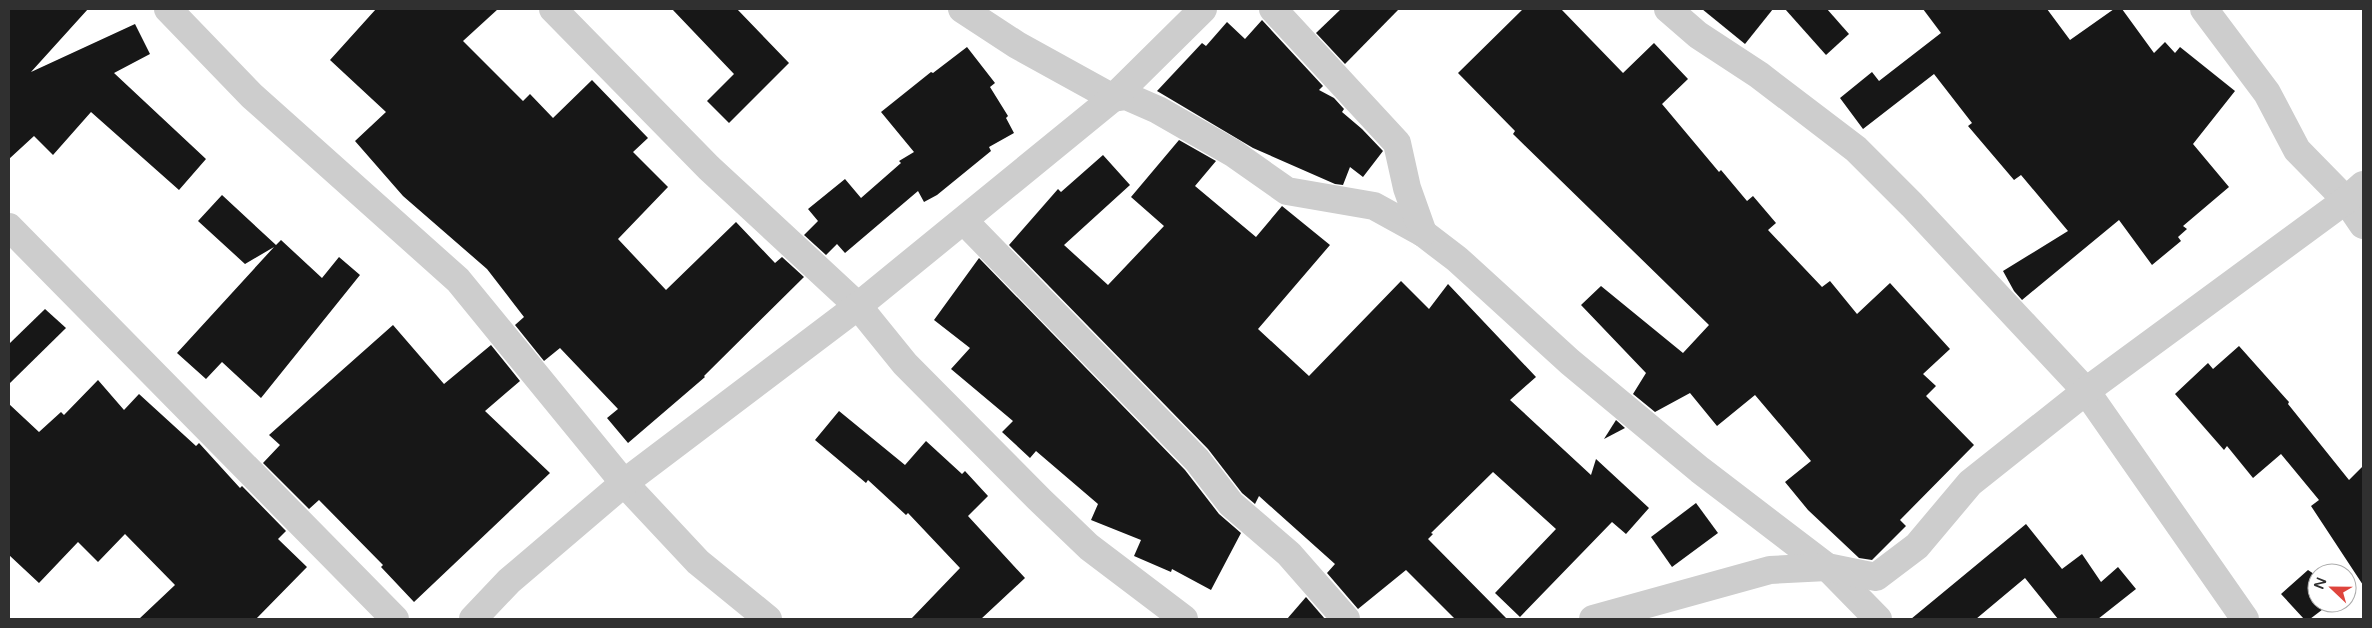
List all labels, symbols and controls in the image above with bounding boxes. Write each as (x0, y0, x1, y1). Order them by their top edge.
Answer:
north arrow (2307, 563, 2357, 613)
text: N (2310, 575, 2330, 592)

